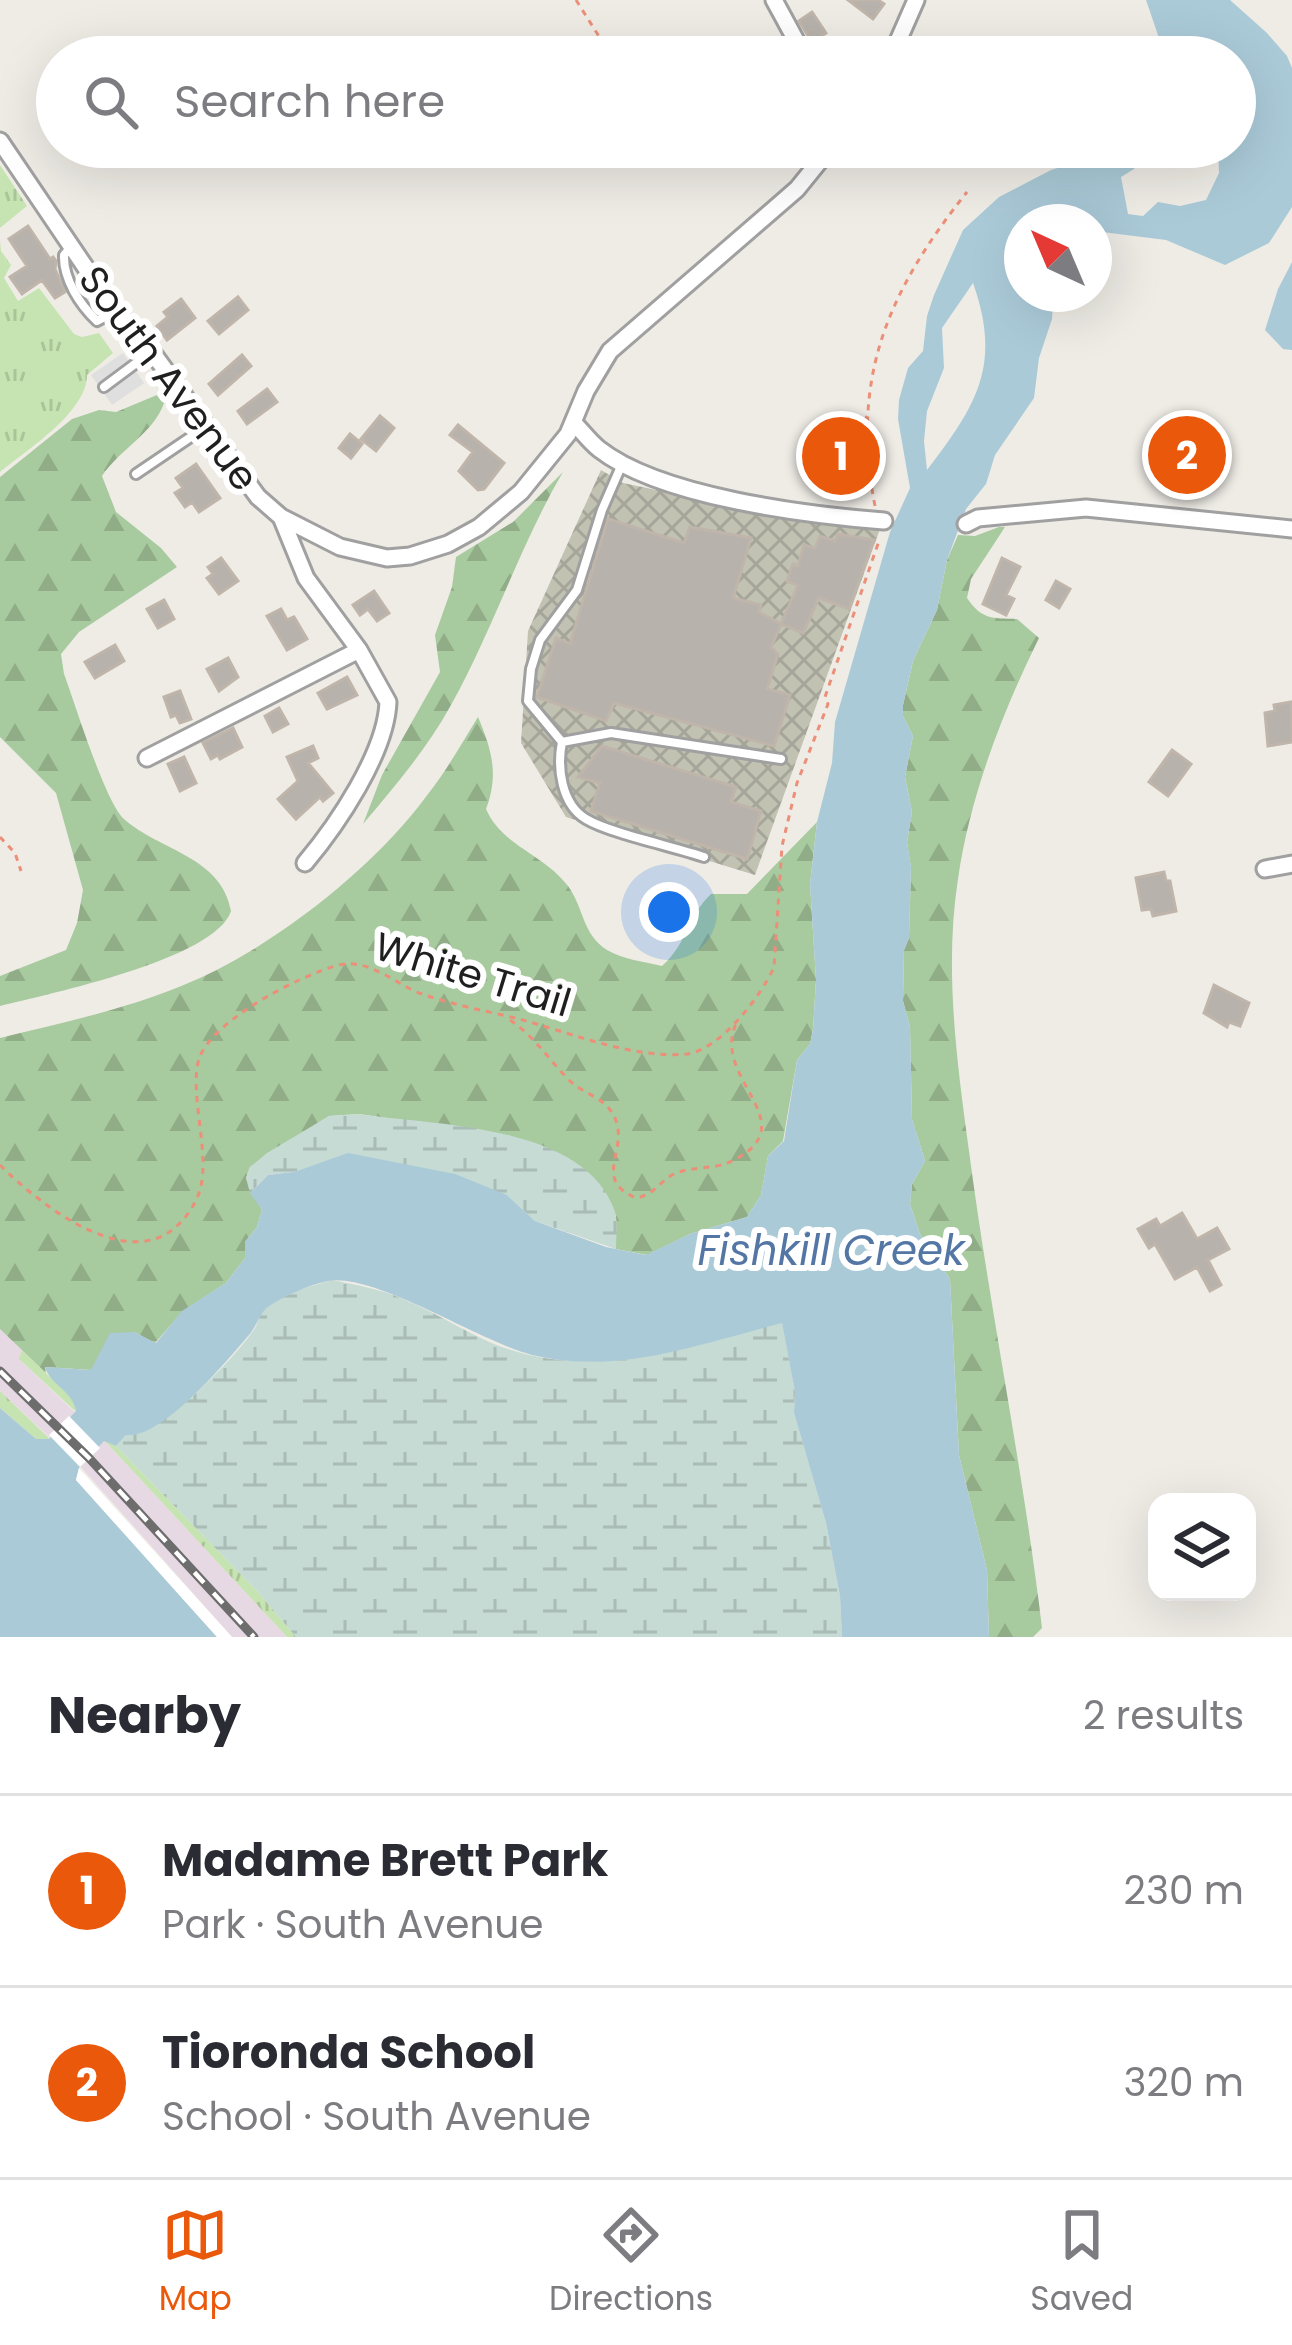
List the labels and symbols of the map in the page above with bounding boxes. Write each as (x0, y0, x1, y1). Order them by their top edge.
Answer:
north arrow (1004, 204, 1112, 312)
street label: South Avenue (66, 254, 271, 502)
pin: 2 (1148, 410, 1226, 500)
pin: 1 (802, 411, 880, 501)
your location (639, 882, 699, 942)
street label: White Trail (368, 919, 578, 1030)
water label: Fishkill Creek (697, 1221, 967, 1280)

